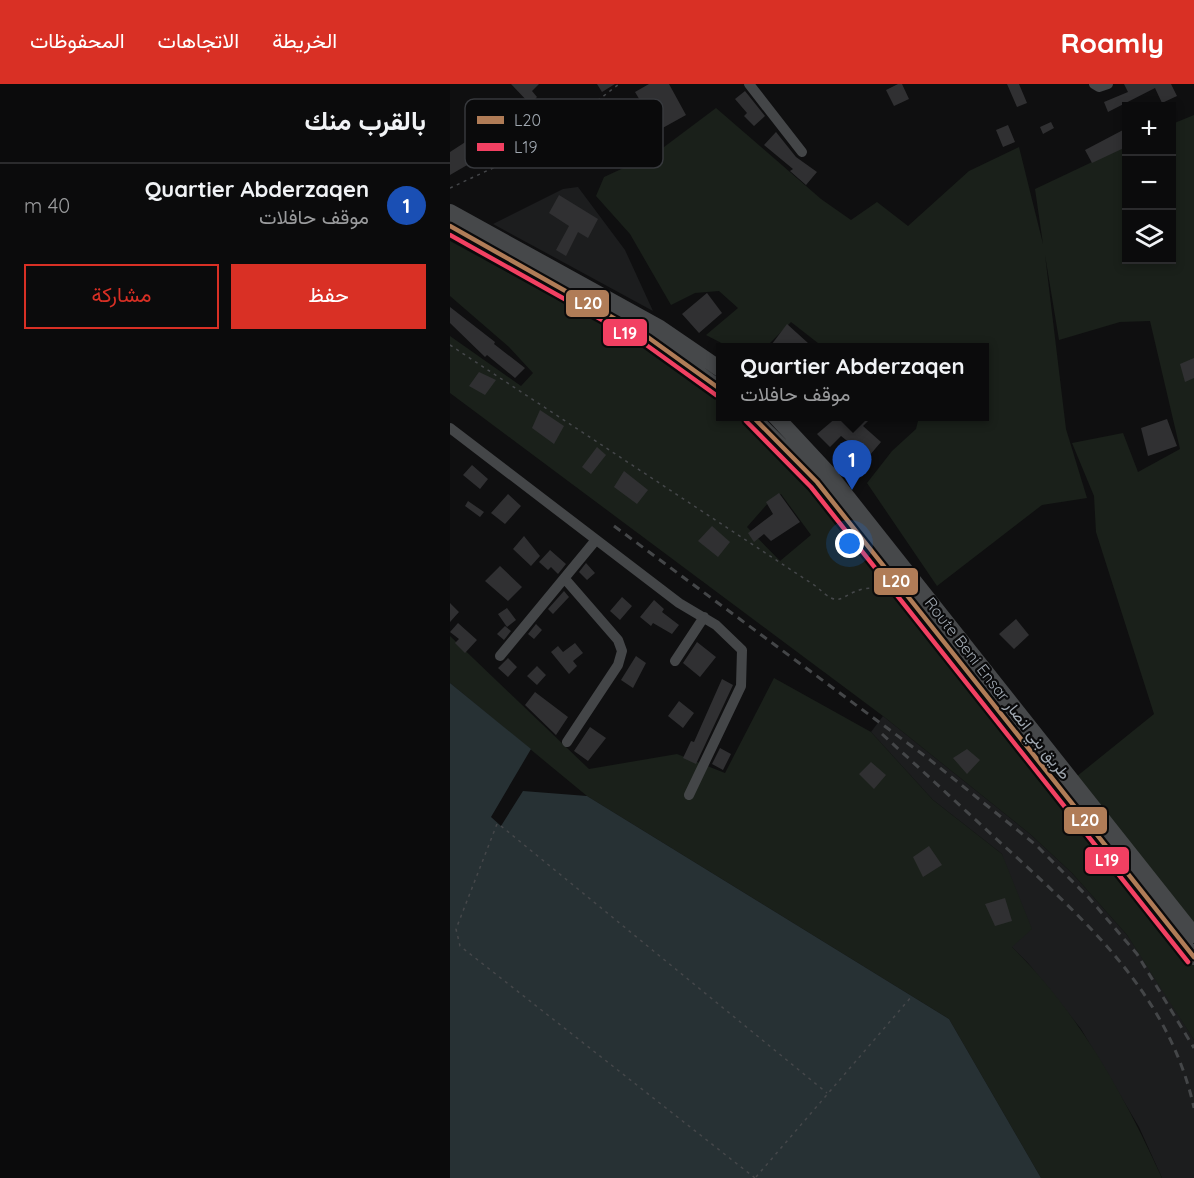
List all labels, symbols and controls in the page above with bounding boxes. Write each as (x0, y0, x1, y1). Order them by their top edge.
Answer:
text: Roamly (1060, 25, 1164, 60)
text: المحفوظات (30, 27, 125, 53)
text: الاتجاهات (158, 27, 239, 53)
text: الخريطة (272, 27, 337, 53)
legend (465, 99, 663, 168)
map controls (1122, 102, 1176, 264)
button: + (1122, 102, 1176, 156)
text: بالقرب منك (305, 104, 426, 137)
text: L20 (514, 110, 541, 130)
text: L19 (514, 137, 537, 157)
button: − (1122, 156, 1176, 210)
text: Quartier Abderzaqen (145, 175, 369, 203)
text: 40 m (24, 193, 70, 218)
text: 1 (403, 193, 410, 218)
text: موقف حافلات (259, 204, 369, 229)
button: layers (1122, 210, 1176, 264)
button: مشاركة (24, 264, 219, 329)
button: حفظ (231, 264, 426, 329)
line badge: L20 (565, 289, 610, 318)
text: L20 (574, 293, 602, 313)
line badge: L19 (602, 318, 648, 347)
text: L19 (613, 323, 637, 343)
popup (716, 343, 989, 421)
text: Quartier Abderzaqen (740, 352, 965, 380)
text: موقف حافلات (740, 381, 850, 406)
pin: 1 (832, 440, 872, 490)
your location (835, 529, 864, 558)
line badge: L20 (873, 567, 919, 596)
text: L20 (882, 571, 910, 591)
street label: Route Beni Ensar طريق بني انصار (917, 593, 1075, 786)
line badge: L20 (1063, 806, 1108, 835)
text: L20 (1071, 810, 1099, 830)
line badge: L19 (1084, 846, 1130, 875)
text: L19 (1095, 850, 1119, 870)

